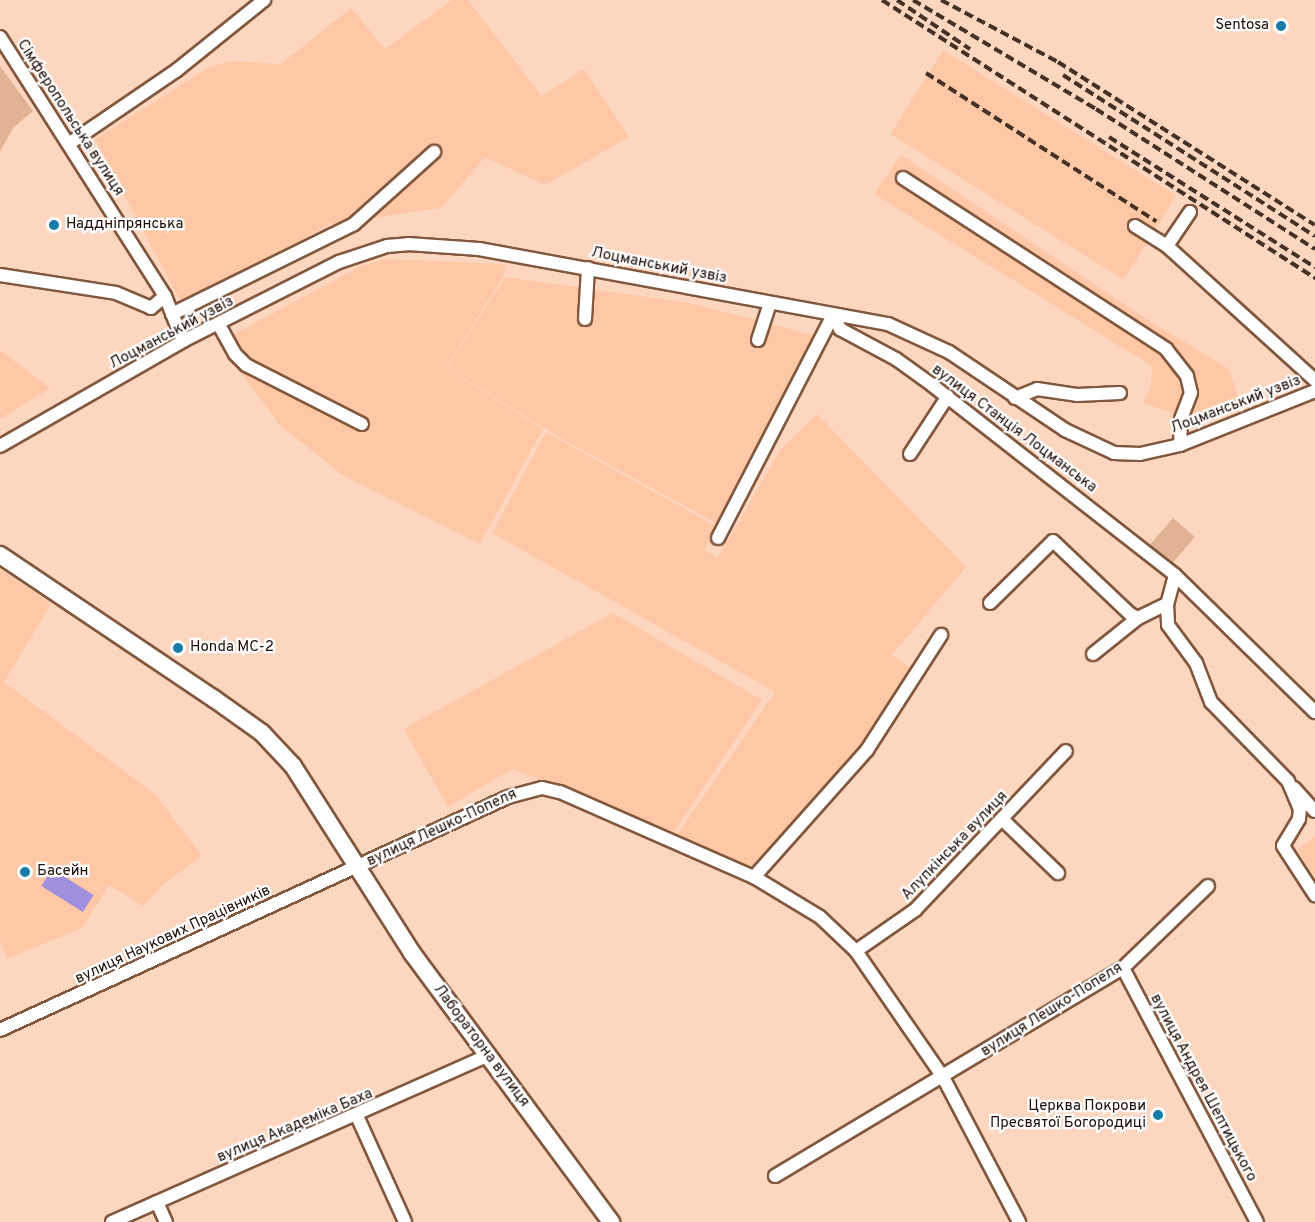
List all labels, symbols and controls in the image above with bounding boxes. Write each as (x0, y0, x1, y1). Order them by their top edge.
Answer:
place label: Sentosa (1215, 17, 1269, 35)
marker: Sentosa (1274, 19, 1288, 33)
street label: Сімферопольська вулиця (13, 36, 127, 200)
place label: Наддніпрянська (66, 216, 183, 234)
marker: Наддніпрянська (47, 218, 61, 232)
street label: Лоцманський узвіз (589, 244, 729, 288)
street label: Лоцманський узвіз (107, 293, 237, 373)
street label: вулиця Станція Лоцманська (928, 361, 1100, 497)
street label: Лоцманський узвіз (1168, 372, 1304, 438)
place label: Honda МС-2 (190, 639, 274, 657)
marker: Honda МС-2 (171, 641, 185, 655)
street label: вулиця Лешко-Попеля (364, 785, 520, 871)
street label: Алупкінська вулиця (898, 788, 1012, 904)
place label: Басейн (37, 863, 88, 881)
marker: Басейн (18, 865, 32, 879)
street label: вулиця Наукових Працівників (72, 882, 274, 988)
street label: вулиця Лешко-Попеля (978, 959, 1126, 1061)
street label: Лабораторна вулиця (429, 981, 533, 1111)
street label: вулиця Андрея Шептицького (1146, 991, 1260, 1185)
street label: вулиця Академіка Баха (214, 1085, 376, 1167)
place label: Церква Покрови Пресвятої Богородиці (990, 1097, 1146, 1132)
marker: Церква Покрови Пресвятої Богородиці (1151, 1108, 1165, 1122)

